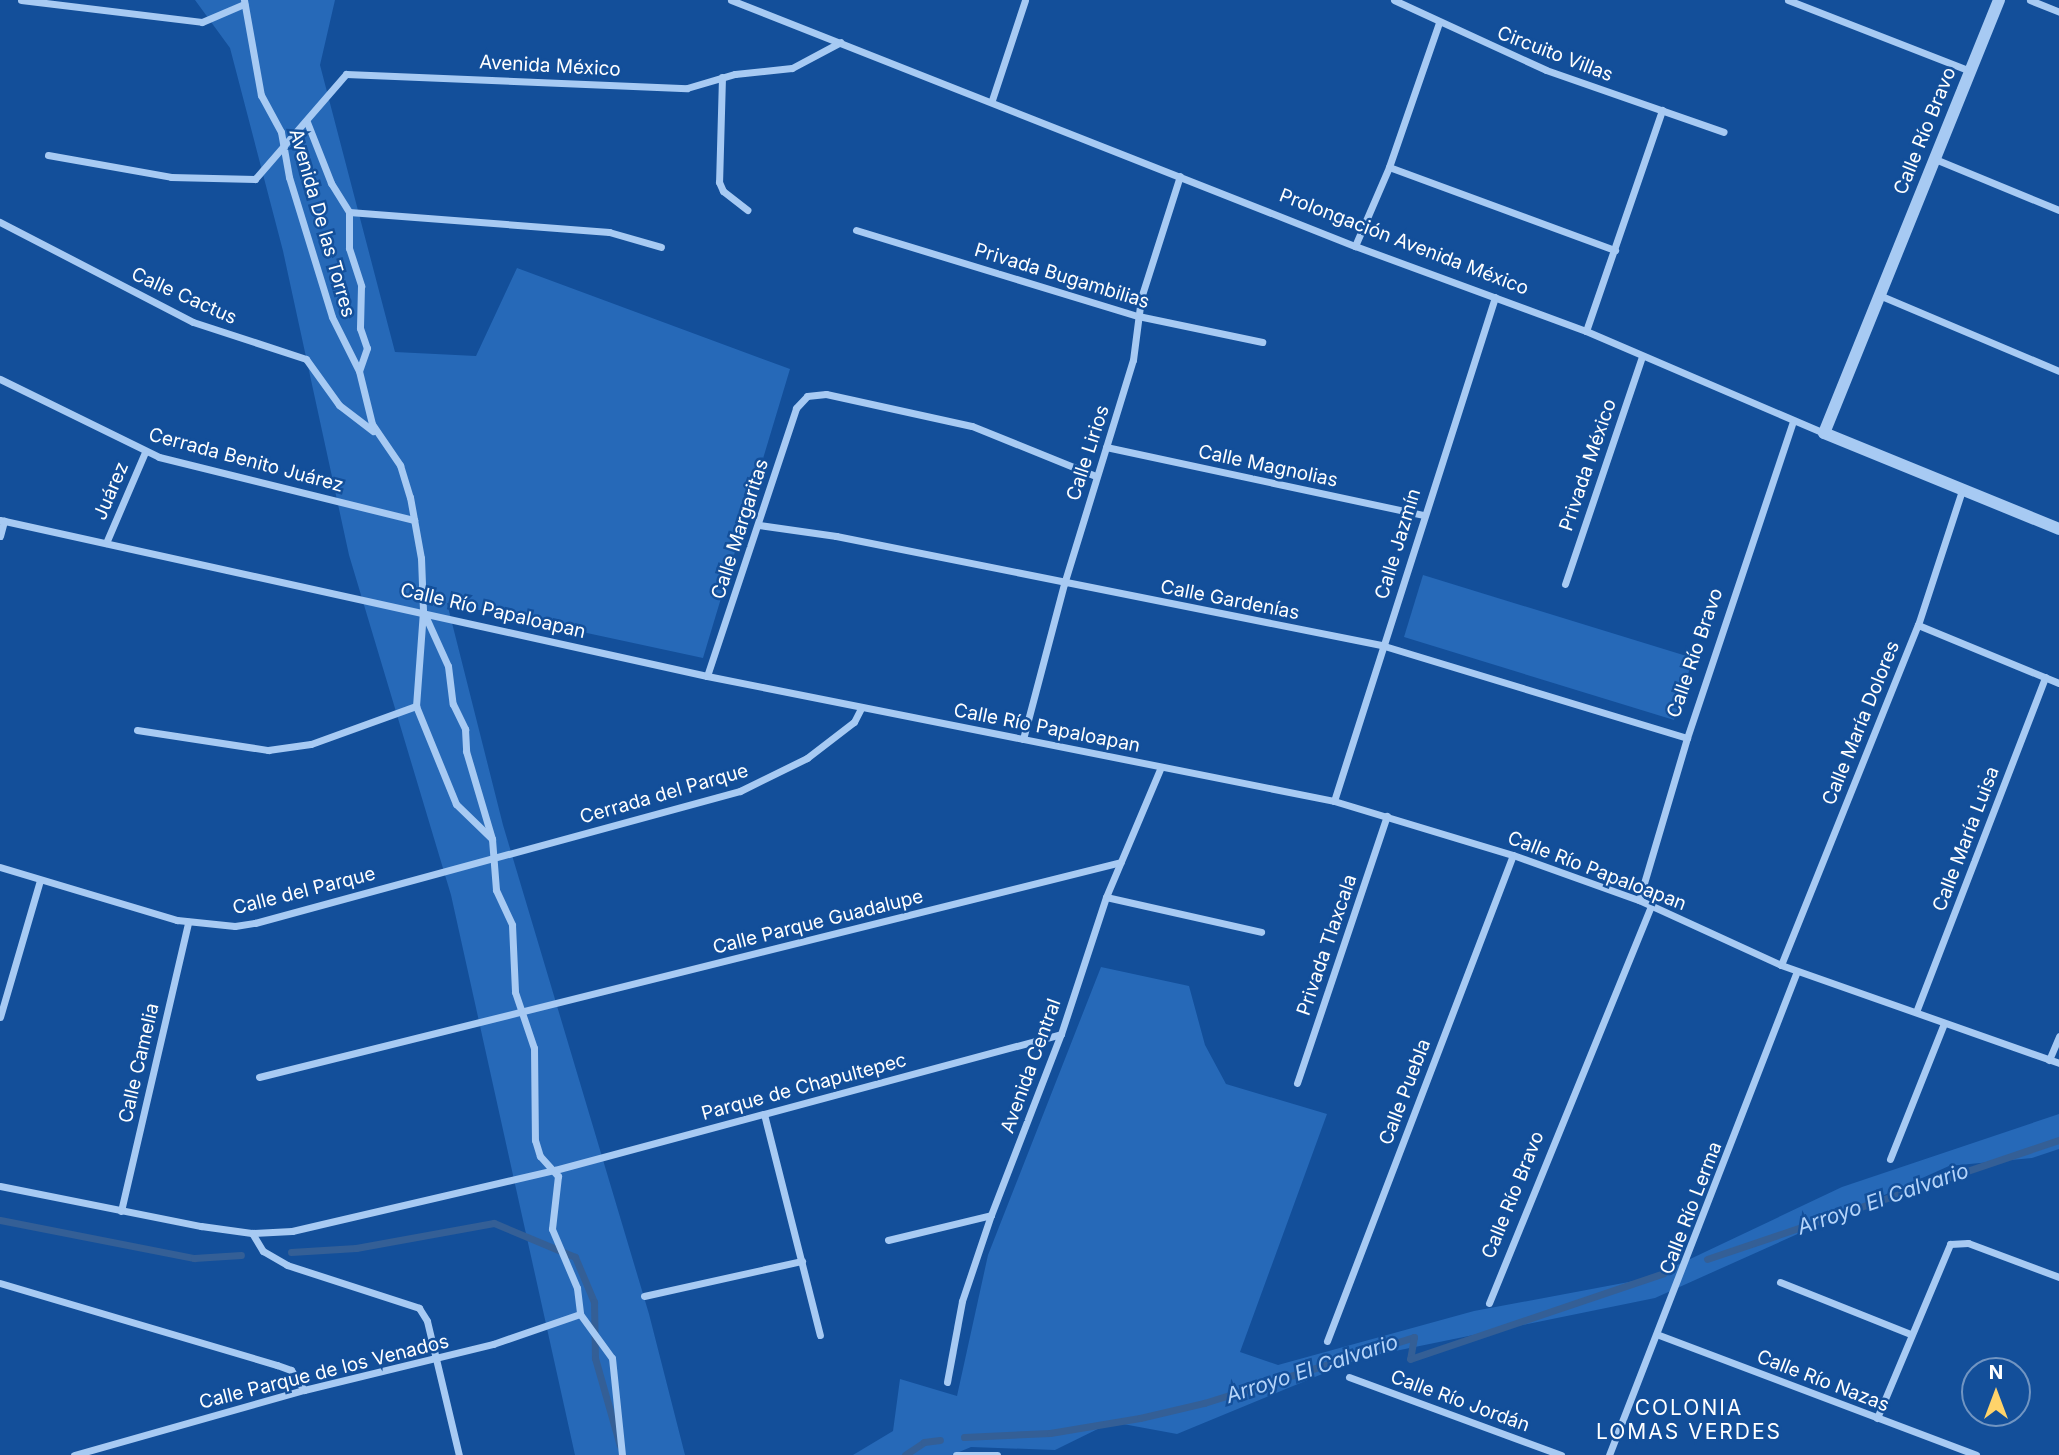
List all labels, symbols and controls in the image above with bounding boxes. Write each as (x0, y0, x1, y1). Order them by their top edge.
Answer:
street label: Circuito Villas (1494, 21, 1616, 87)
street label: Avenida México (479, 51, 621, 81)
street label: Calle Río Bravo (1889, 64, 1961, 198)
street label: Avenida De las Torres (284, 126, 360, 320)
street label: Prolongación Avenida México (1276, 184, 1532, 300)
street label: Privada Bugambilias (972, 239, 1152, 313)
street label: Calle Cactus (128, 263, 240, 329)
street label: Privada México (1555, 396, 1621, 534)
street label: Calle Lirios (1062, 402, 1114, 504)
street label: Cerrada Benito Juárez (146, 423, 346, 497)
street label: Calle Magnolias (1196, 440, 1340, 492)
street label: Calle Margaritas (707, 456, 773, 602)
street label: Juárez (89, 459, 133, 523)
street label: Calle Jazmín (1370, 486, 1426, 602)
street label: Calle Gardenías (1159, 575, 1301, 625)
street label: Calle Río Papaloapan (398, 579, 588, 643)
street label: Calle Río Bravo (1662, 585, 1728, 721)
street label: Calle María Dolores (1818, 638, 1904, 808)
street label: Calle Río Papaloapan (952, 699, 1142, 757)
street label: Cerrada del Parque (577, 759, 751, 829)
street label: Calle María Luisa (1928, 763, 2004, 915)
street label: Calle Río Papaloapan (1504, 826, 1690, 916)
street label: Calle del Parque (230, 862, 378, 920)
street label: Privada Tlaxcala (1292, 872, 1362, 1018)
street label: Calle Parque Guadalupe (710, 885, 926, 959)
street label: Avenida Central (996, 996, 1066, 1136)
street label: Calle Camelia (114, 1001, 164, 1125)
street label: Calle Puebla (1374, 1036, 1436, 1148)
street label: Parque de Chapultepec (699, 1049, 909, 1125)
street label: Calle Río Bravo (1477, 1128, 1549, 1262)
street label: Calle Río Lerma (1655, 1138, 1727, 1278)
water label: Arroyo El Calvario (1794, 1158, 1972, 1240)
water label: Arroyo El Calvario (1223, 1329, 1401, 1409)
street label: Calle Parque de los Venados (197, 1330, 451, 1414)
street label: Calle Río Nazas (1754, 1345, 1892, 1417)
north arrow (1961, 1357, 2031, 1427)
text: N (1989, 1361, 2003, 1384)
street label: Calle Río Jordán (1387, 1365, 1533, 1437)
district label: COLONIA LOMAS VERDES (1597, 1395, 1781, 1445)

